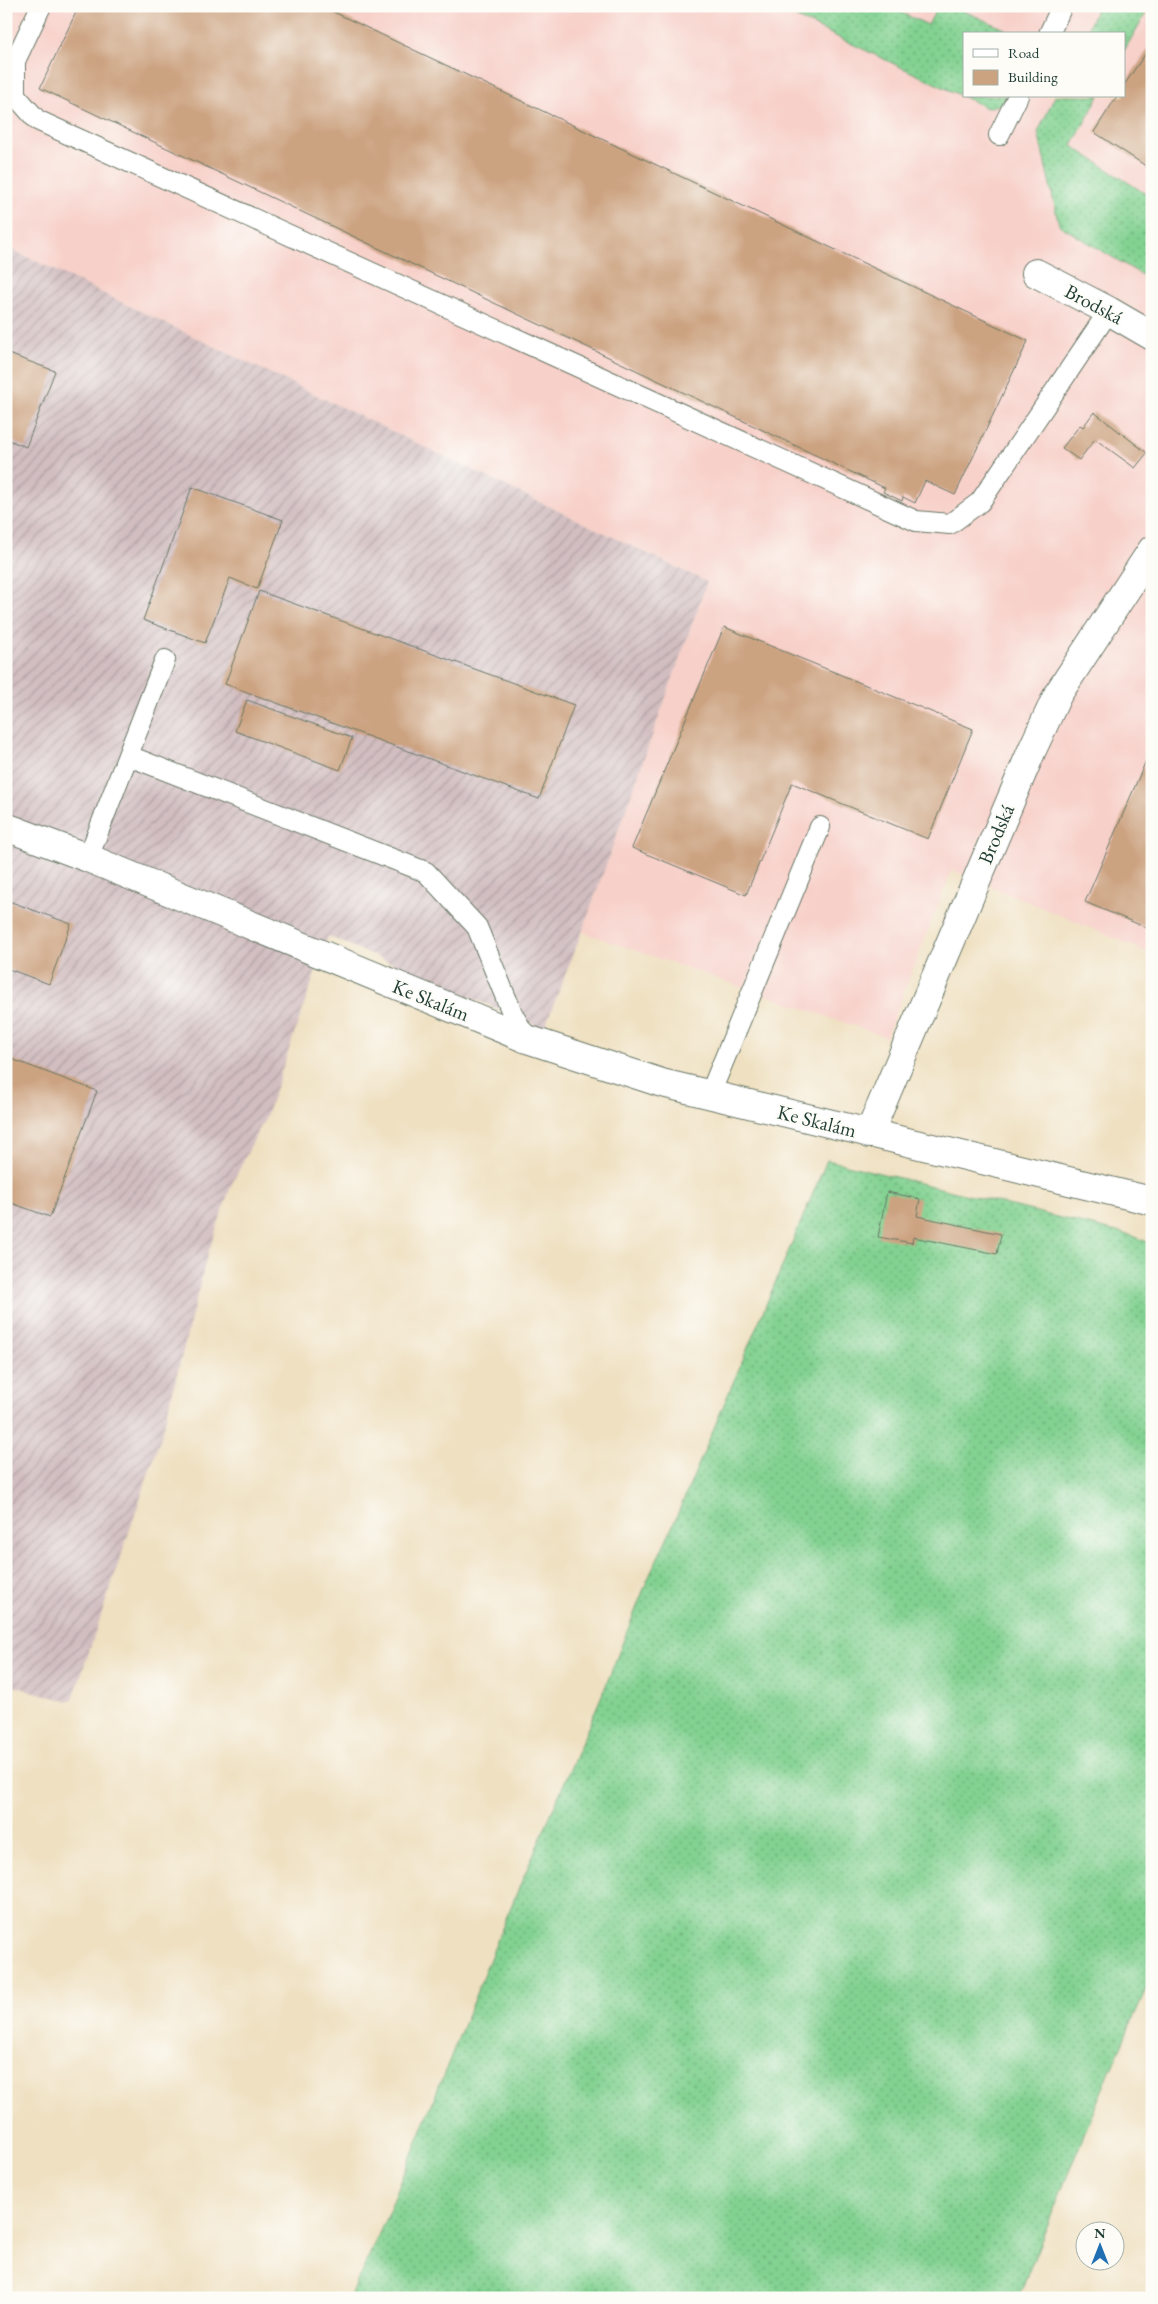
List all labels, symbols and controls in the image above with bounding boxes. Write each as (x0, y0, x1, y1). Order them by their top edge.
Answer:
legend (963, 32, 1126, 98)
text: Road (1008, 43, 1040, 62)
text: Building (1008, 67, 1058, 86)
street label: Brodská (1060, 278, 1128, 330)
street label: Brodská (972, 800, 1020, 868)
street label: Ke Skalám (389, 973, 474, 1027)
street label: Ke Skalám (775, 1099, 860, 1143)
north arrow (1076, 2222, 1126, 2272)
text: N (1094, 2224, 1106, 2242)

